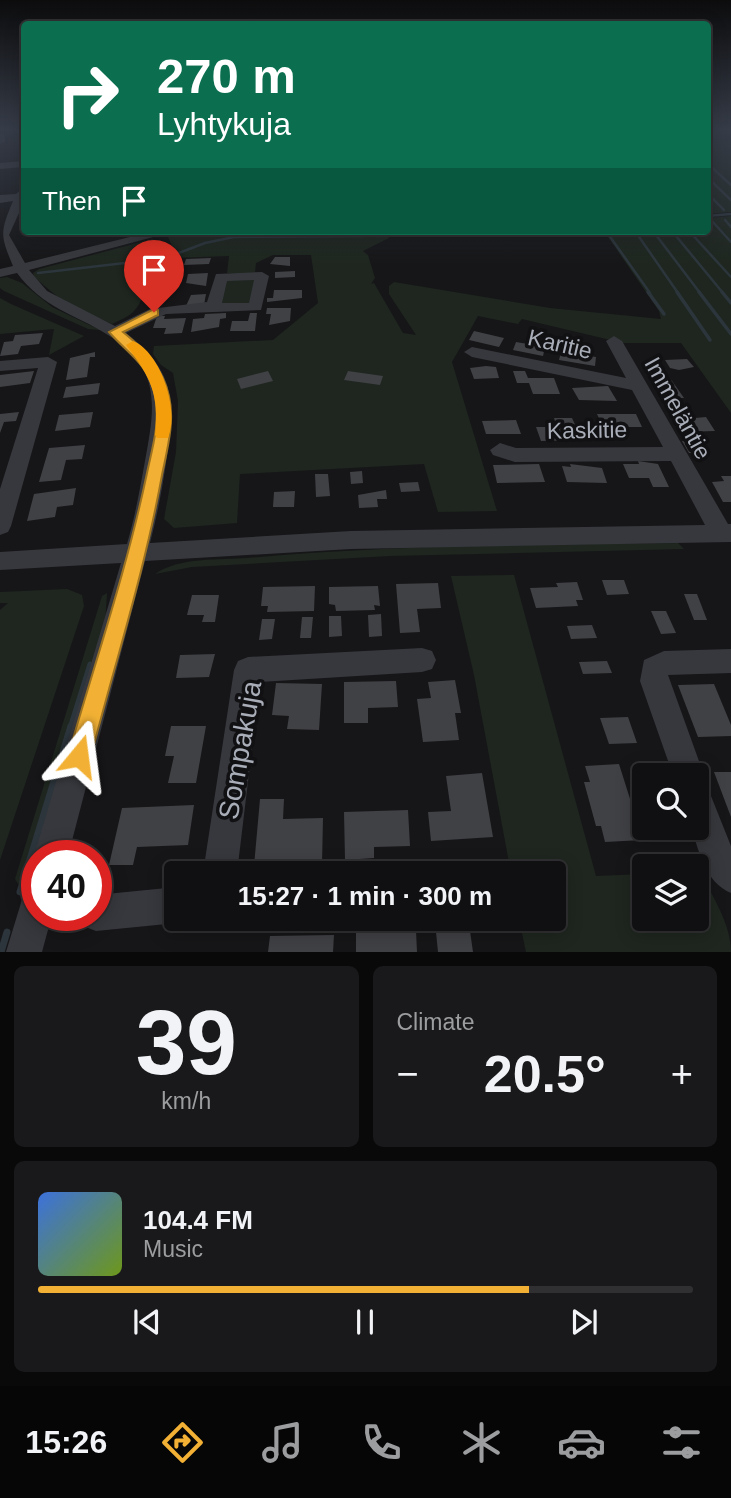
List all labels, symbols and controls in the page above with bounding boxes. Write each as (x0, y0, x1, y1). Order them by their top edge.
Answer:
icon: right (42, 49, 133, 140)
text: 270 m (157, 49, 296, 103)
text: Lyhtykuja (157, 106, 291, 142)
icon: arrive (115, 182, 153, 220)
text: Then (42, 186, 101, 216)
pin (124, 240, 184, 312)
icon: arrive (135, 251, 173, 289)
street label: Karitie (525, 324, 595, 364)
street label: Immeläntie (639, 353, 717, 463)
street label: Kaskitie (547, 416, 627, 444)
street label: Sompakuja (213, 678, 268, 822)
position arrow (42, 719, 116, 793)
map controls (632, 763, 709, 931)
button: search (632, 763, 709, 840)
speed limit sign: 40 (21, 840, 112, 931)
button: layers (632, 854, 709, 931)
text: 15:27 · 1 min · 300 m (238, 881, 492, 911)
text: 39 (136, 992, 237, 1093)
text: Climate (397, 1009, 474, 1035)
text: 20.5° (484, 1045, 606, 1103)
text: − (397, 1053, 419, 1095)
text: + (671, 1053, 693, 1095)
text: km/h (161, 1088, 211, 1114)
text: 104.4 FM (143, 1205, 253, 1235)
text: Music (143, 1236, 203, 1262)
icon: previous (128, 1303, 166, 1341)
icon: pause (346, 1303, 384, 1341)
icon: next (565, 1303, 603, 1341)
icon: directions (158, 1418, 207, 1467)
icon: music (258, 1418, 307, 1467)
icon: phone (357, 1418, 406, 1467)
icon: climate (457, 1418, 506, 1467)
icon: car (557, 1418, 606, 1467)
icon: filters (657, 1418, 706, 1467)
text: 15:26 (25, 1424, 107, 1460)

